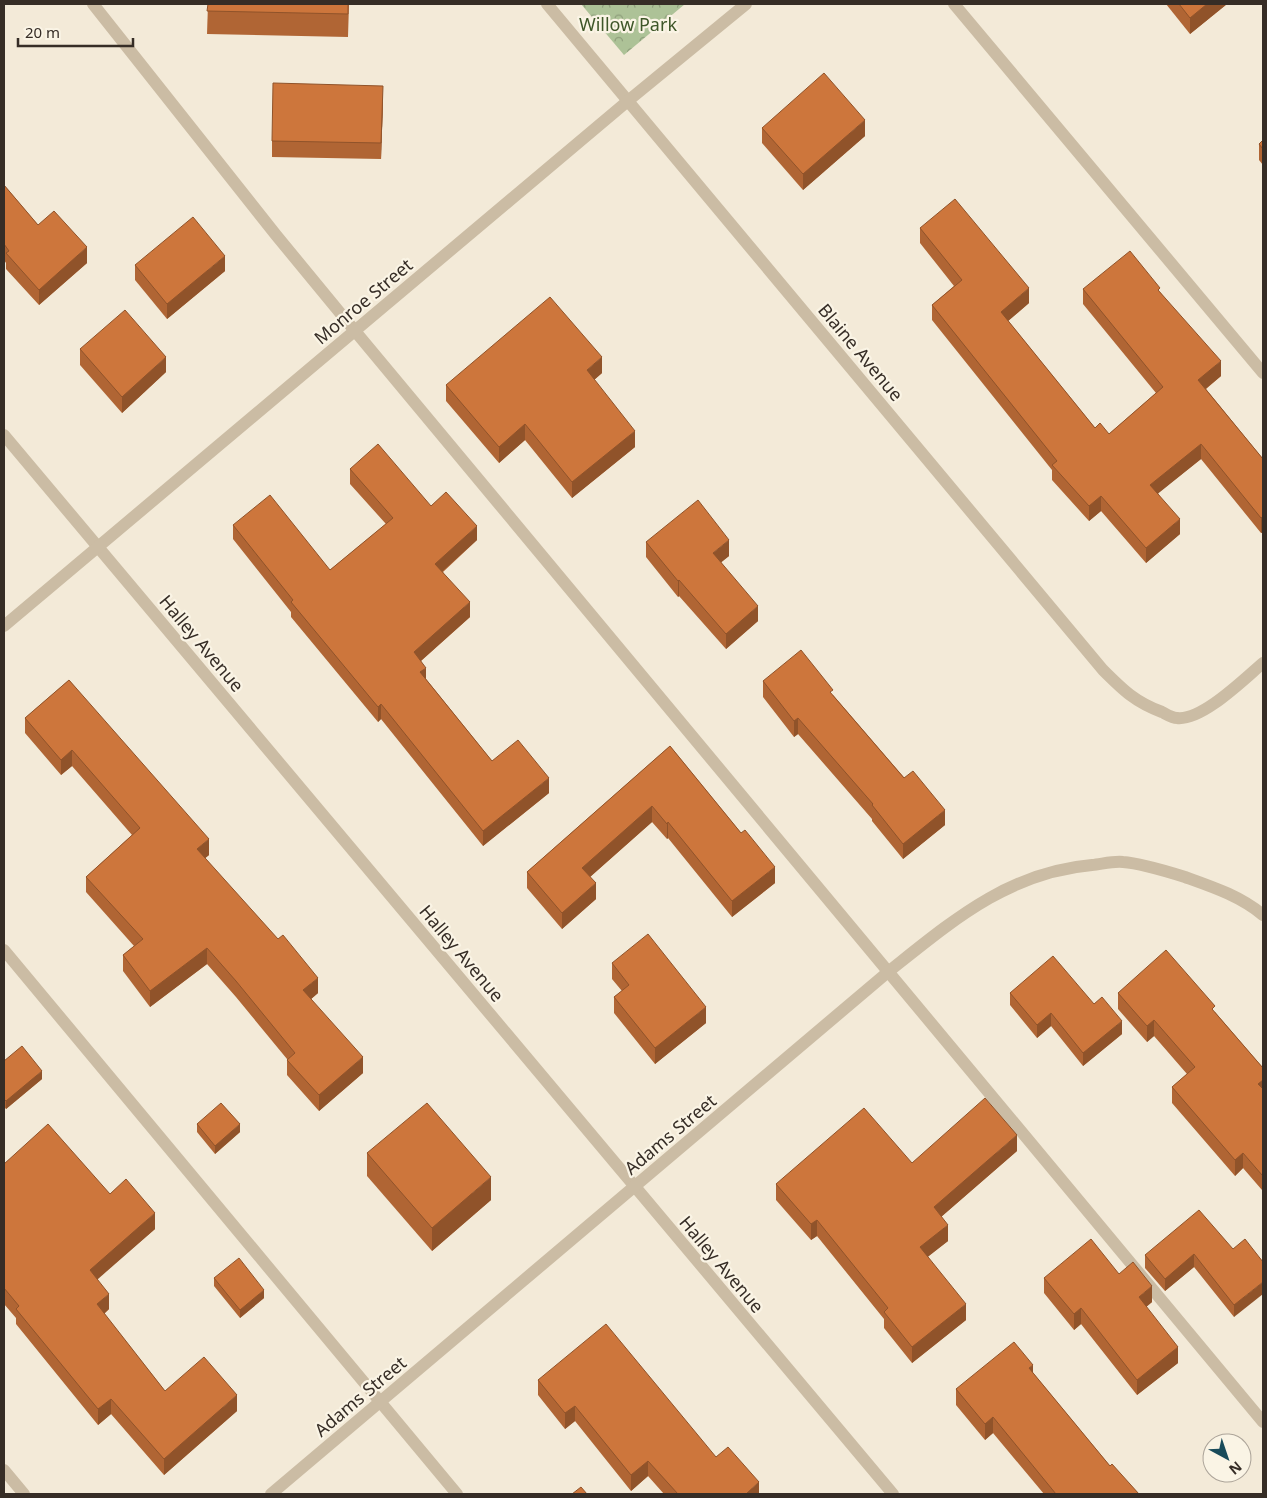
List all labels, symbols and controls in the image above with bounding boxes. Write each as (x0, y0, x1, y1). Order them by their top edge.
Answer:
park label: Willow Park (579, 12, 677, 36)
scale bar (18, 15, 132, 47)
text: 20 m (25, 22, 60, 42)
street label: Monroe Street (309, 252, 418, 349)
street label: Blaine Avenue (813, 298, 909, 406)
street label: Halley Avenue (154, 589, 250, 697)
street label: Halley Avenue (414, 899, 510, 1007)
street label: Adams Street (619, 1088, 721, 1180)
street label: Halley Avenue (674, 1210, 770, 1318)
street label: Adams Street (309, 1350, 411, 1442)
north arrow (1202, 1433, 1252, 1483)
text: N (1225, 1457, 1246, 1479)

